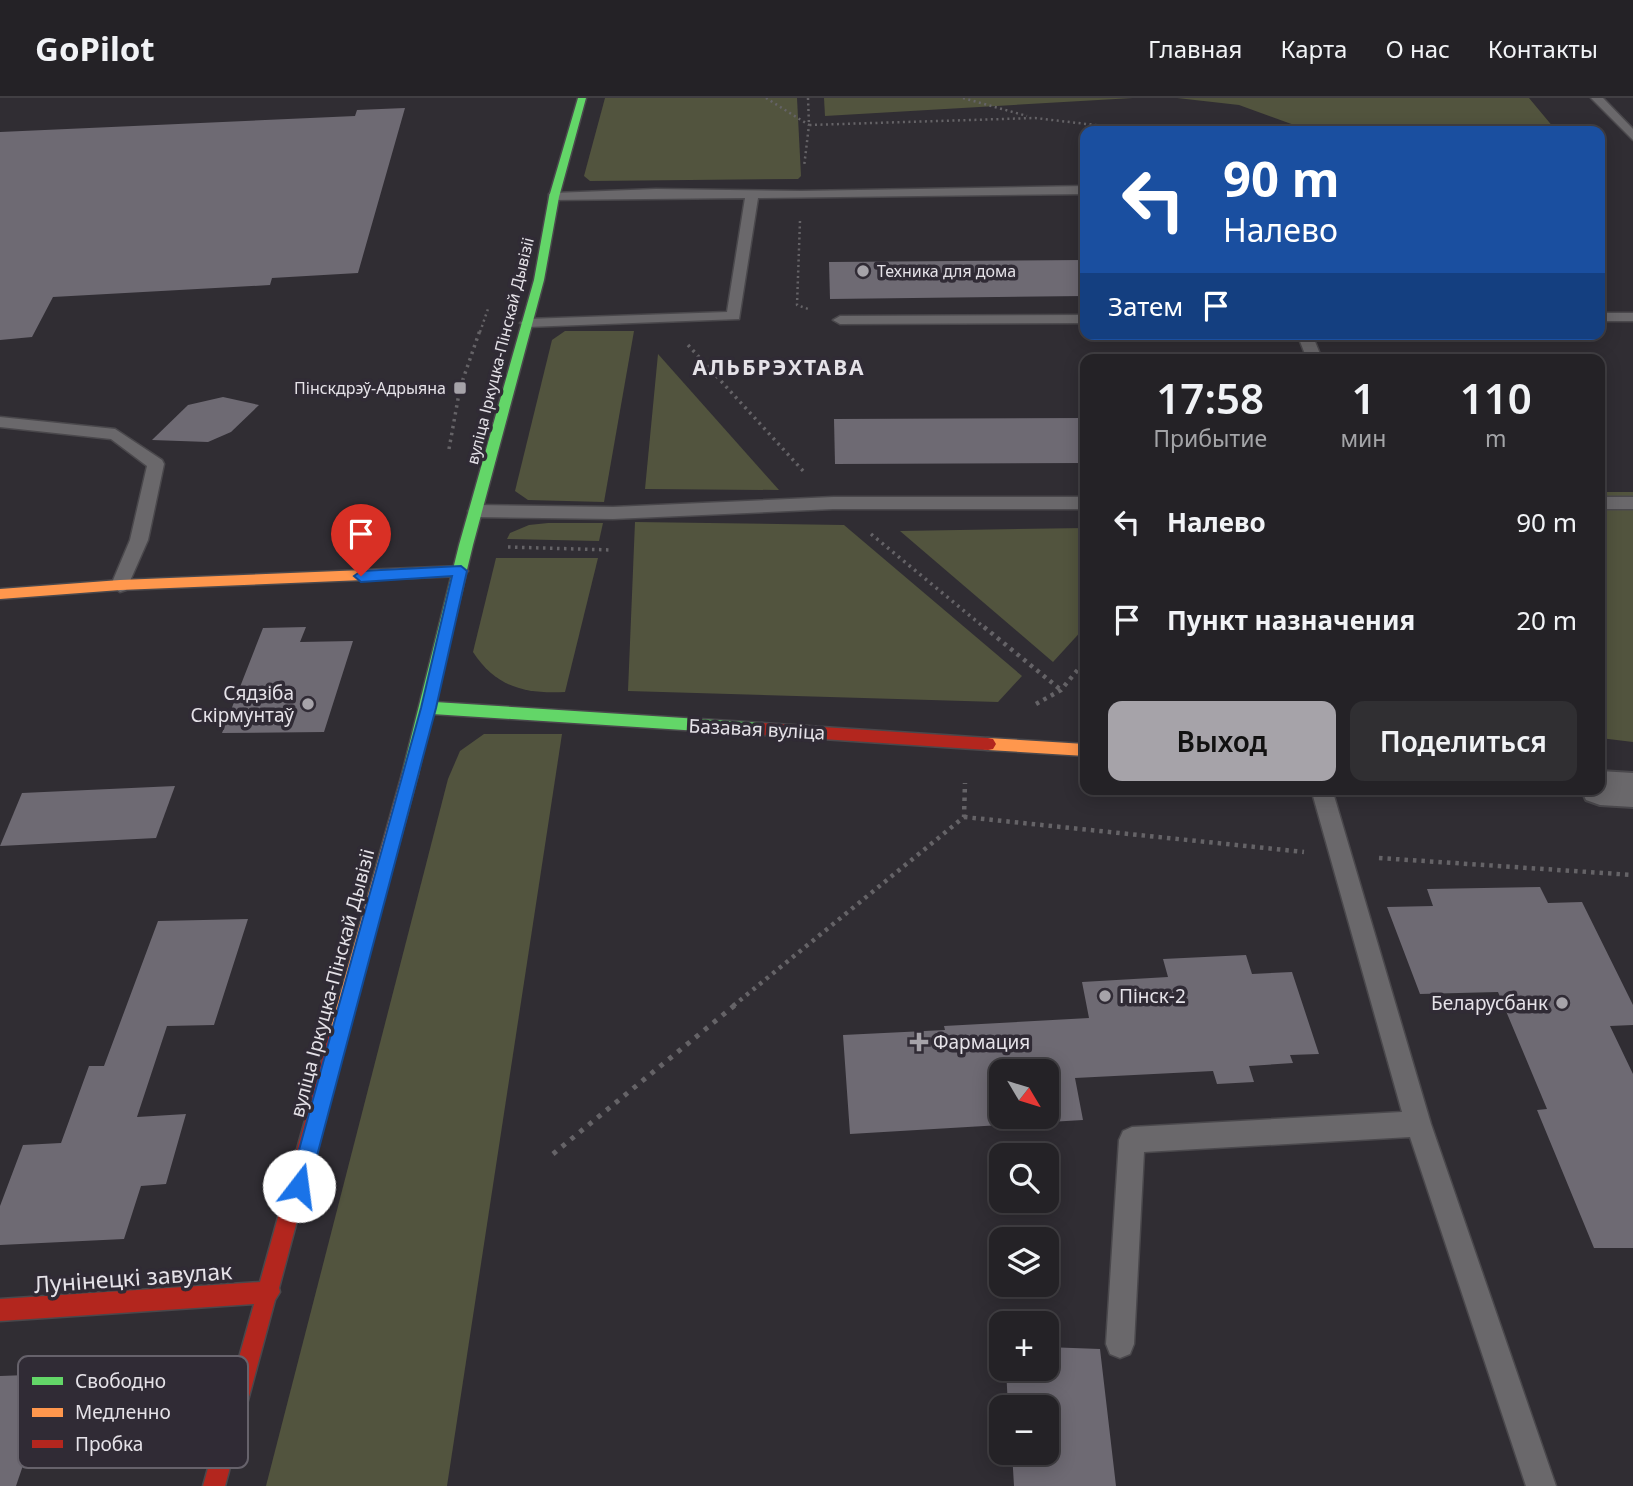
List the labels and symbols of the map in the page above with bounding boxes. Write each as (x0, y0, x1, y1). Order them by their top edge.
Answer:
street label: вуліца Іркуцка-Пінскай Дывізіі (461, 235, 539, 467)
place label: Техника для дома (877, 260, 1016, 282)
marker: Техника для дома (855, 263, 871, 279)
district label: АЛЬБРЭХТАВА (692, 353, 866, 381)
place label: Пінскдрэў-Адрыяна (294, 377, 446, 399)
marker: Пінскдрэў-Адрыяна (452, 380, 468, 396)
pin (331, 504, 391, 576)
place label: Сядзіба Скірмунтаў (190, 680, 294, 728)
marker: Сядзіба Скірмунтаў (300, 696, 316, 712)
street label: Базавая вуліца (688, 712, 826, 746)
street label: вуліца Іркуцка-Пінскай Дывізіі (284, 846, 380, 1120)
place label: Пінск-2 (1119, 983, 1186, 1009)
marker: Пінск-2 (1097, 988, 1113, 1004)
place label: Беларусбанк (1431, 990, 1548, 1016)
marker: Беларусбанк (1554, 995, 1570, 1011)
place label: Фармация (933, 1029, 1030, 1055)
marker: Фармация (911, 1034, 927, 1050)
north arrow (989, 1059, 1059, 1129)
position arrow (262, 1149, 336, 1223)
street label: Лунінецкі завулак (33, 1254, 234, 1300)
legend (18, 1356, 248, 1468)
text: Свободно (75, 1368, 166, 1394)
text: Медленно (75, 1399, 171, 1425)
text: Пробка (75, 1431, 143, 1457)

